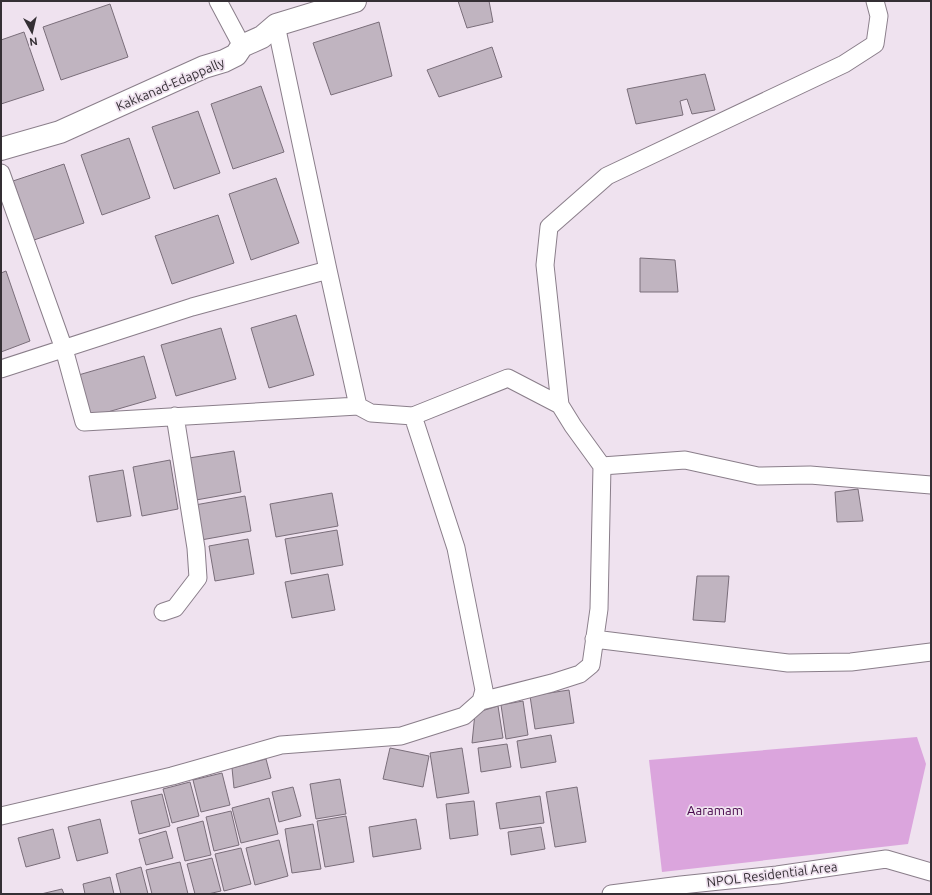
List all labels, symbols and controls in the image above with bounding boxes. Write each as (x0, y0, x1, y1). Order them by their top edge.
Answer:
north arrow (12, 12, 52, 52)
text: N (28, 35, 38, 48)
street label: Kakkanad-Edappally (114, 55, 226, 113)
park label: Aaramam (687, 803, 743, 817)
street label: NPOL Residential Area (706, 859, 838, 889)

